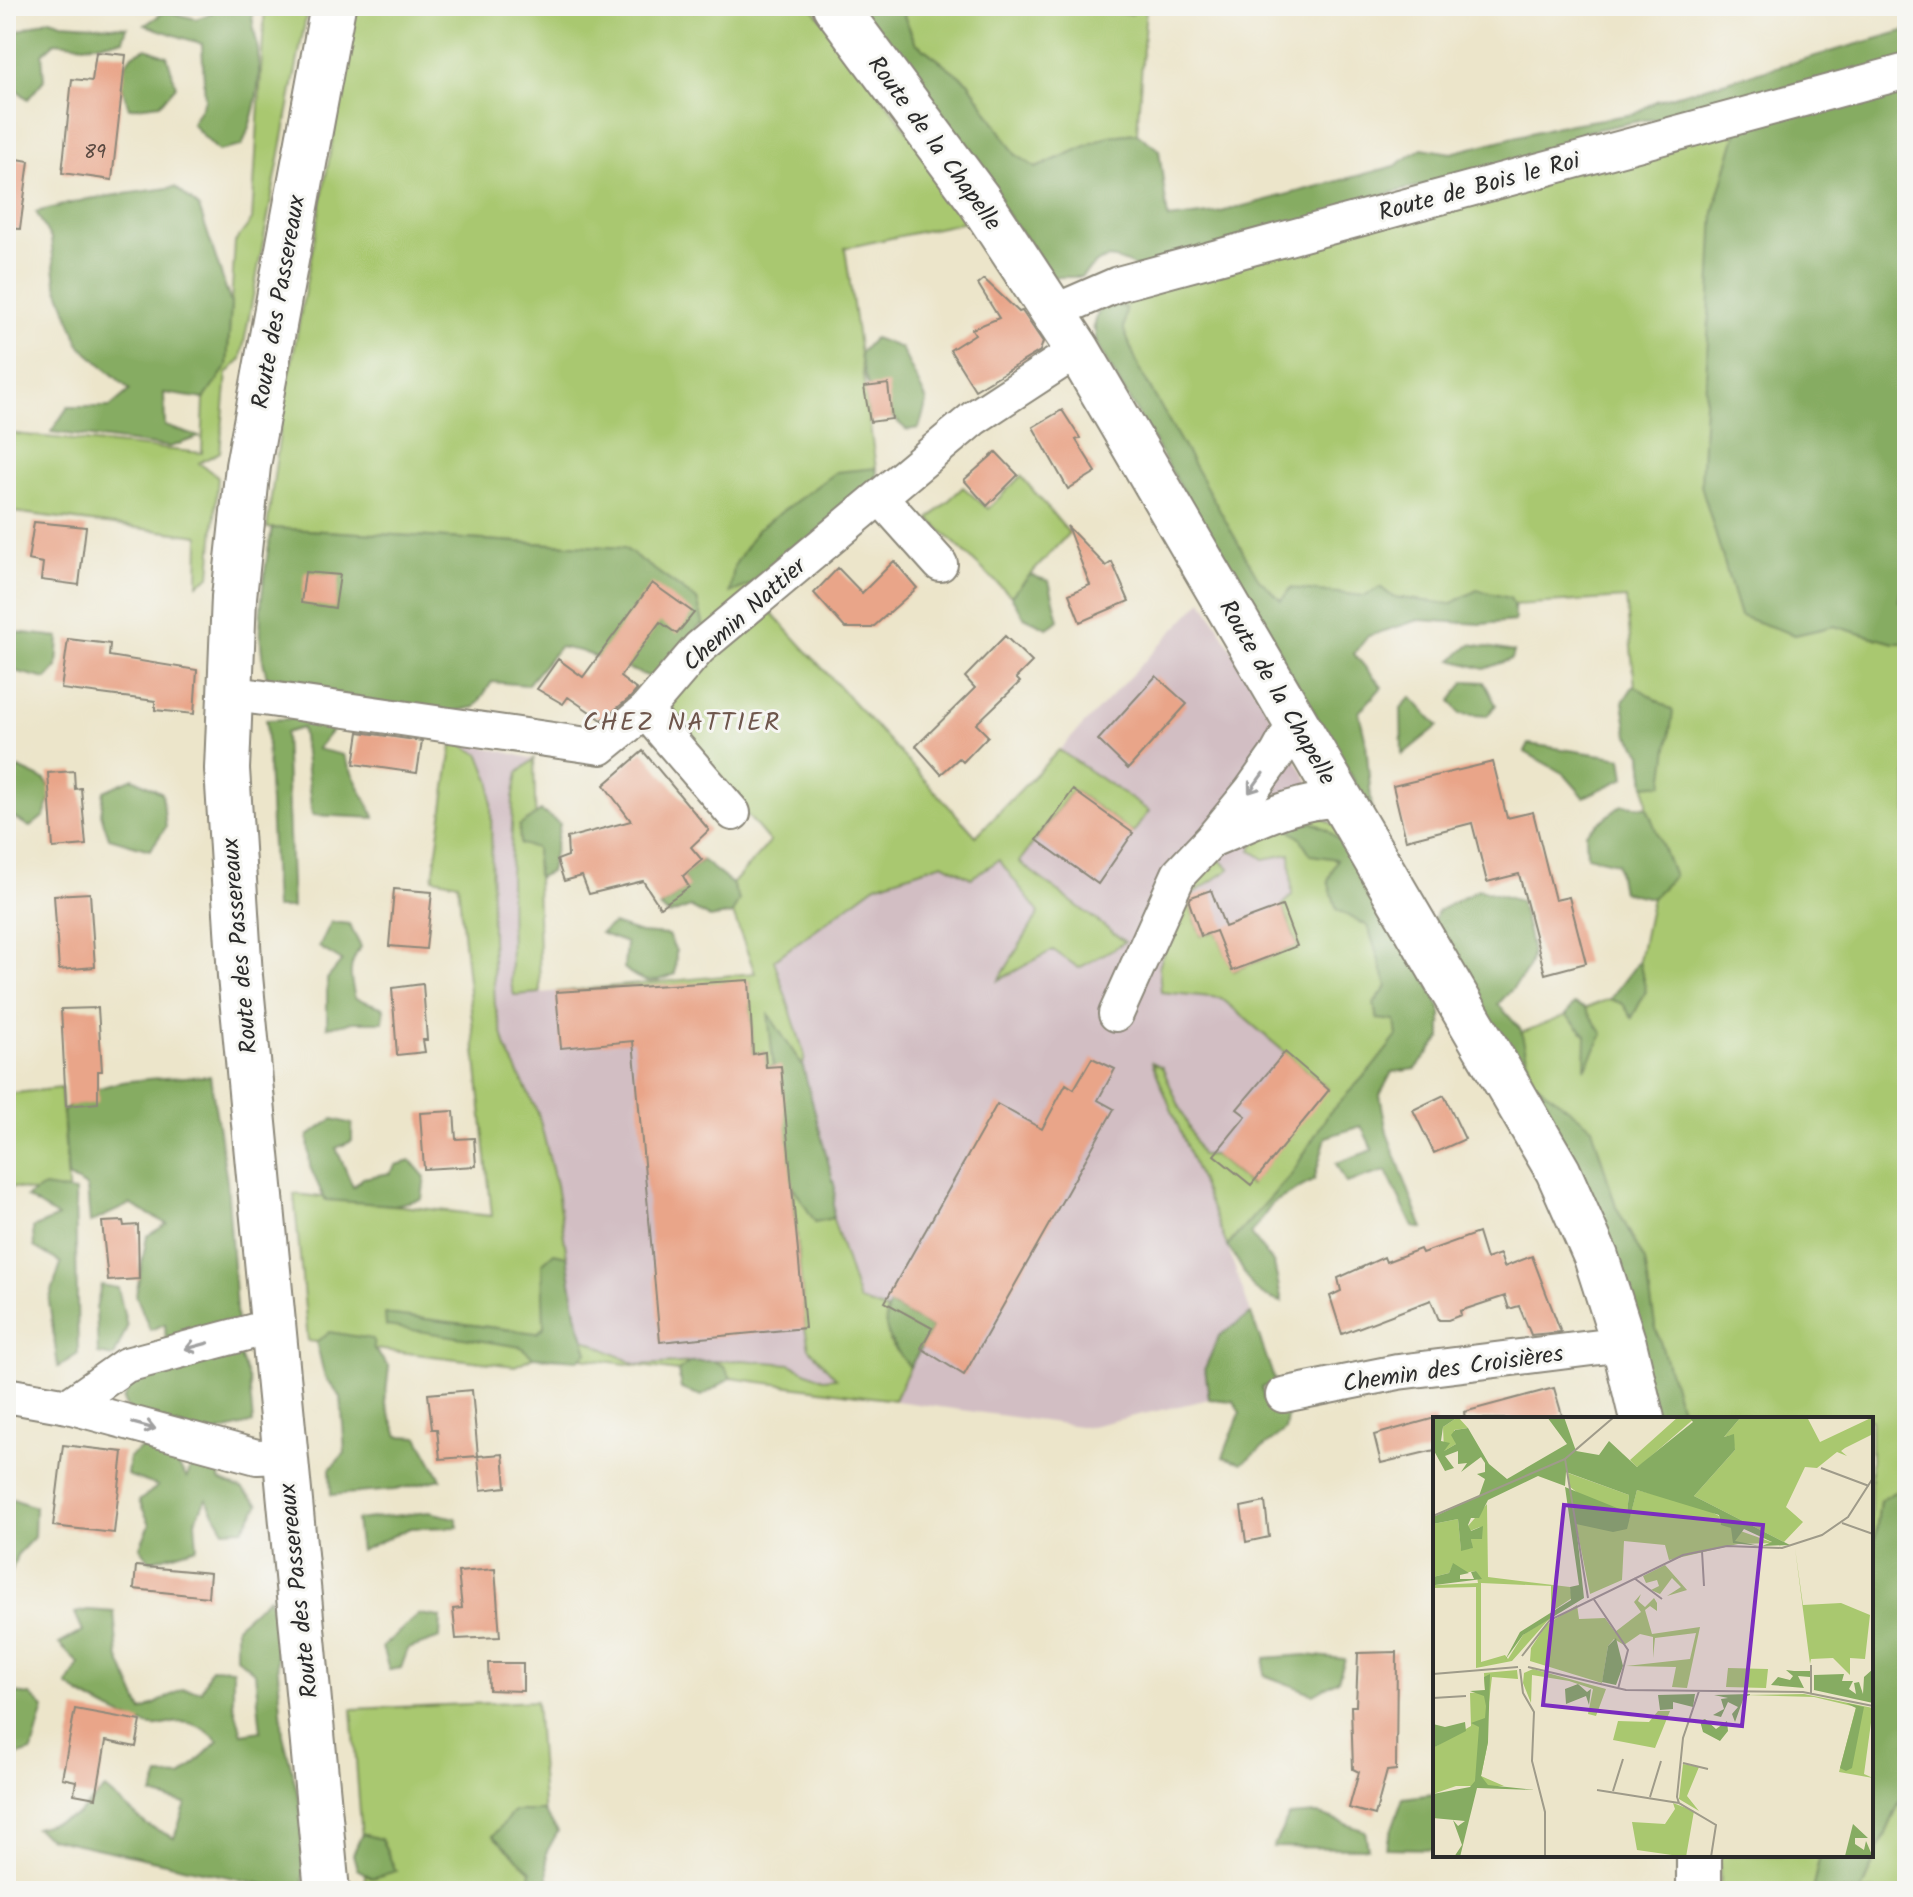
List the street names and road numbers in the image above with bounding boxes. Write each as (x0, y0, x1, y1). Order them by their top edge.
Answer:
street label: Route de la Chapelle (857, 48, 1011, 240)
street label: Route de Bois le Roi (1374, 141, 1586, 233)
street label: Route des Passereaux (242, 192, 318, 412)
street label: Chemin Nattier (674, 547, 817, 682)
street label: Route de la Chapelle (1208, 593, 1346, 793)
street label: Route des Passereaux (212, 836, 269, 1055)
street label: Chemin des Croisières (1340, 1335, 1566, 1404)
street label: Route des Passereaux (269, 1481, 330, 1700)

